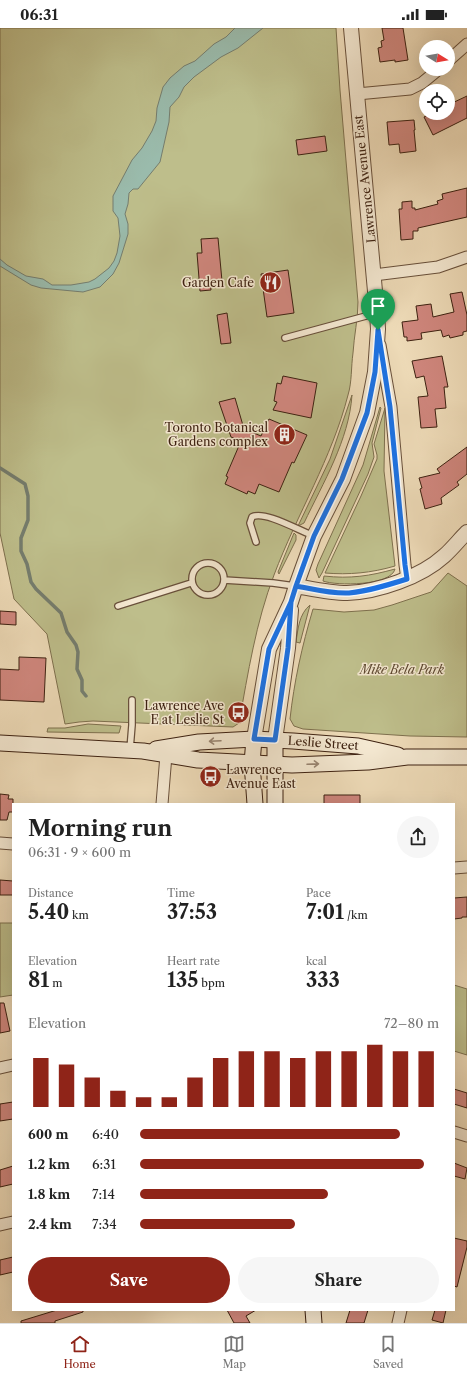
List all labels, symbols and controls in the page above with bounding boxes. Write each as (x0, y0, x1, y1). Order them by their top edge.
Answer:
text: 06:31 (20, 5, 58, 24)
north arrow (419, 40, 455, 76)
map controls (419, 40, 455, 120)
button: locate (419, 84, 455, 120)
street label: Lawrence Avenue East (350, 114, 379, 244)
restaurant icon: Garden Cafe (257, 270, 283, 296)
place label: Garden Cafe (182, 275, 254, 290)
pin (361, 289, 395, 330)
icon: arrive (367, 295, 389, 317)
place label: Toronto Botanical Gardens complex (165, 420, 268, 449)
building icon: Toronto Botanical Gardens complex (271, 422, 297, 448)
park label: Mike Bela Park (358, 662, 445, 677)
place label: Lawrence Ave E at Leslie St (144, 698, 225, 727)
bus stop icon: Lawrence Ave E at Leslie St (226, 700, 252, 726)
street label: Leslie Street (287, 733, 360, 753)
one-way arrow (209, 738, 222, 745)
one-way arrow (306, 760, 319, 768)
place label: Lawrence Avenue East (225, 762, 297, 791)
bus stop icon: Lawrence Avenue East (197, 764, 223, 790)
text: Morning run (28, 815, 172, 842)
button: share (397, 816, 439, 858)
text: 06:31 · 9 × 600 m (28, 844, 131, 860)
text: Distance (28, 886, 74, 900)
text: Time (167, 886, 195, 900)
text: Pace (306, 886, 331, 900)
text: 5.40 (28, 900, 69, 924)
text: 37:53 (167, 900, 217, 924)
text: 7:01 (306, 900, 344, 924)
text: km (69, 908, 89, 922)
text: /km (344, 908, 368, 922)
text: Elevation (28, 954, 77, 968)
text: Heart rate (167, 954, 220, 968)
text: kcal (306, 954, 327, 968)
text: 81 (28, 968, 49, 992)
text: 135 (167, 968, 198, 992)
text: 333 (306, 968, 340, 992)
text: m (49, 976, 63, 990)
text: bpm (198, 976, 225, 990)
text: Elevation (28, 1015, 86, 1031)
text: 72–80 m (384, 1015, 439, 1031)
text: 600 m (28, 1126, 69, 1142)
text: 6:40 (92, 1126, 119, 1142)
text: 1.2 km (28, 1156, 70, 1172)
text: 6:31 (92, 1156, 116, 1172)
text: 1.8 km (28, 1186, 70, 1202)
text: 7:14 (92, 1186, 115, 1202)
text: 2.4 km (28, 1216, 72, 1232)
text: 7:34 (92, 1216, 117, 1232)
button: Save (28, 1257, 230, 1303)
button: Share (238, 1257, 439, 1303)
tab: Home (63, 1333, 96, 1371)
tab: Map (223, 1333, 246, 1371)
tab: Saved (373, 1333, 404, 1371)

